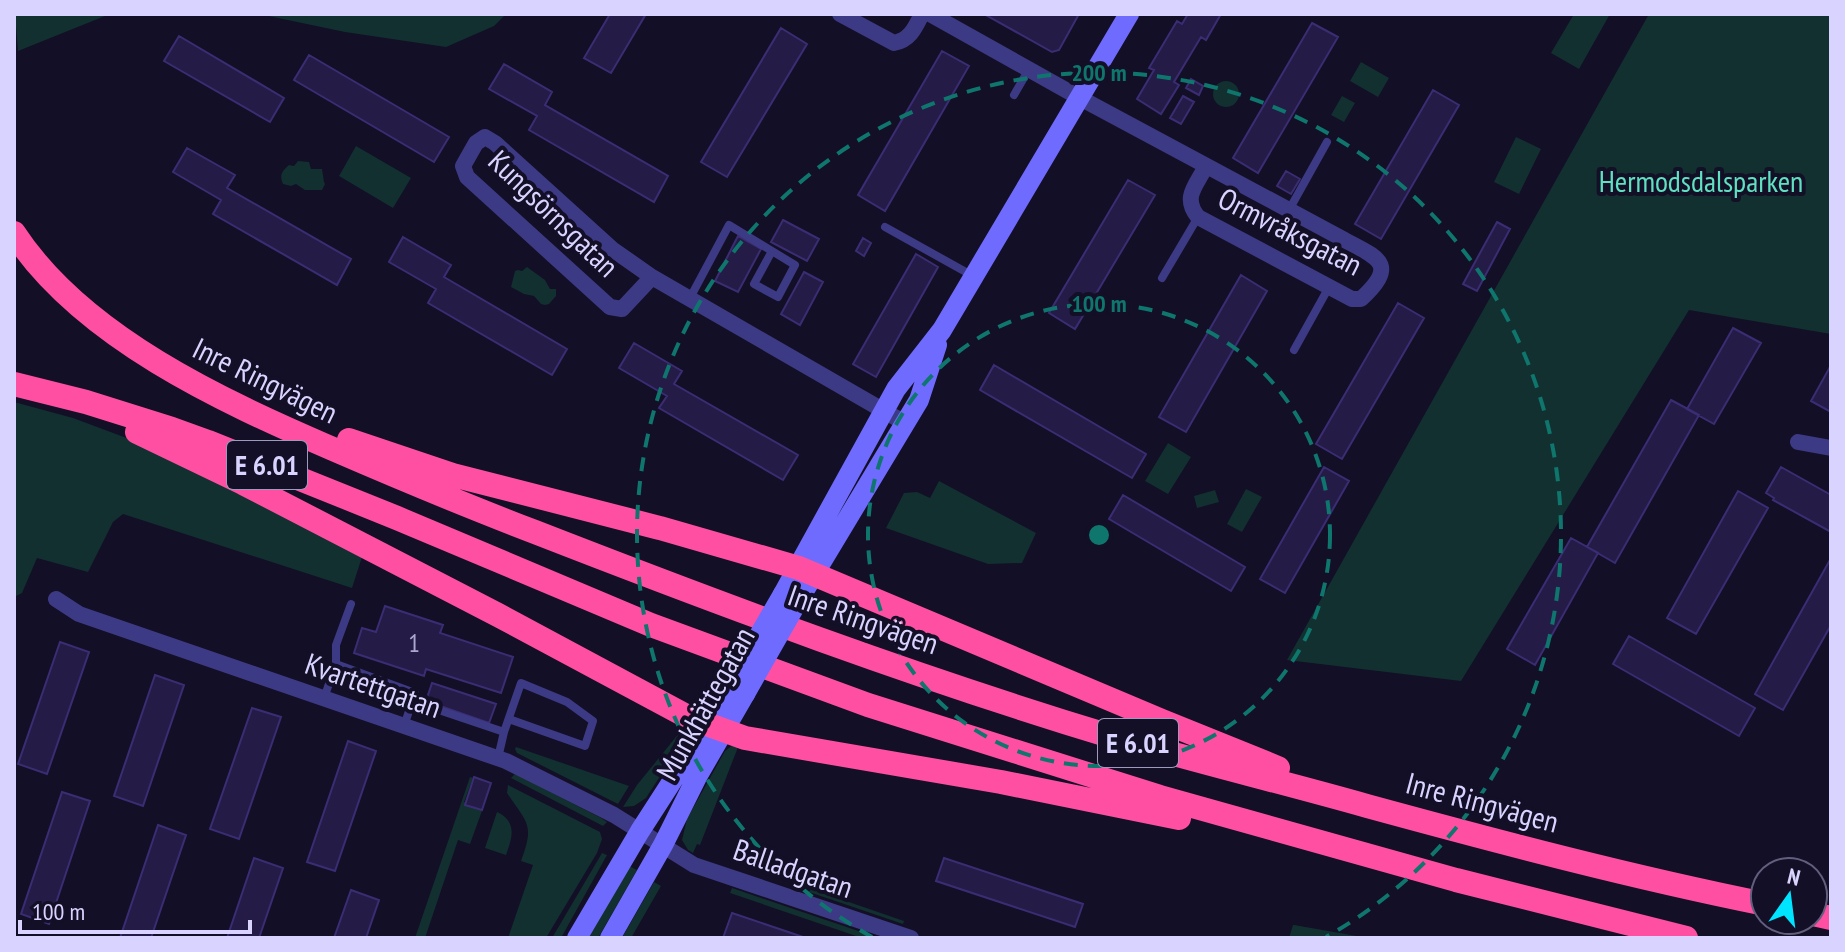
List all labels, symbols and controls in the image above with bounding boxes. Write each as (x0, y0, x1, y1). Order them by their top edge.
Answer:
text: 200 m (1071, 57, 1127, 88)
street label: Kungsörnsgatan (481, 141, 627, 285)
park label: Hermodsdalsparken (1599, 161, 1803, 200)
street label: Ormvråksgatan (1212, 178, 1369, 284)
text: 100 m (1071, 288, 1127, 319)
street label: Inre Ringvägen (187, 328, 344, 431)
road number: E 6.01 (227, 441, 307, 489)
centre of rings (1085, 521, 1113, 549)
street label: Inre Ringvägen (783, 575, 944, 662)
street label: Munkhättegatan (647, 620, 763, 787)
house number: 1 (408, 626, 420, 659)
street label: Kvartettgatan (300, 643, 447, 726)
road number: E 6.01 (1098, 719, 1178, 767)
street label: Inre Ringvägen (1402, 762, 1563, 841)
street label: Balladgatan (729, 829, 858, 906)
north arrow (1749, 856, 1829, 936)
text: N (1785, 862, 1803, 892)
scale bar (20, 884, 250, 934)
text: 100 m (32, 896, 85, 927)

